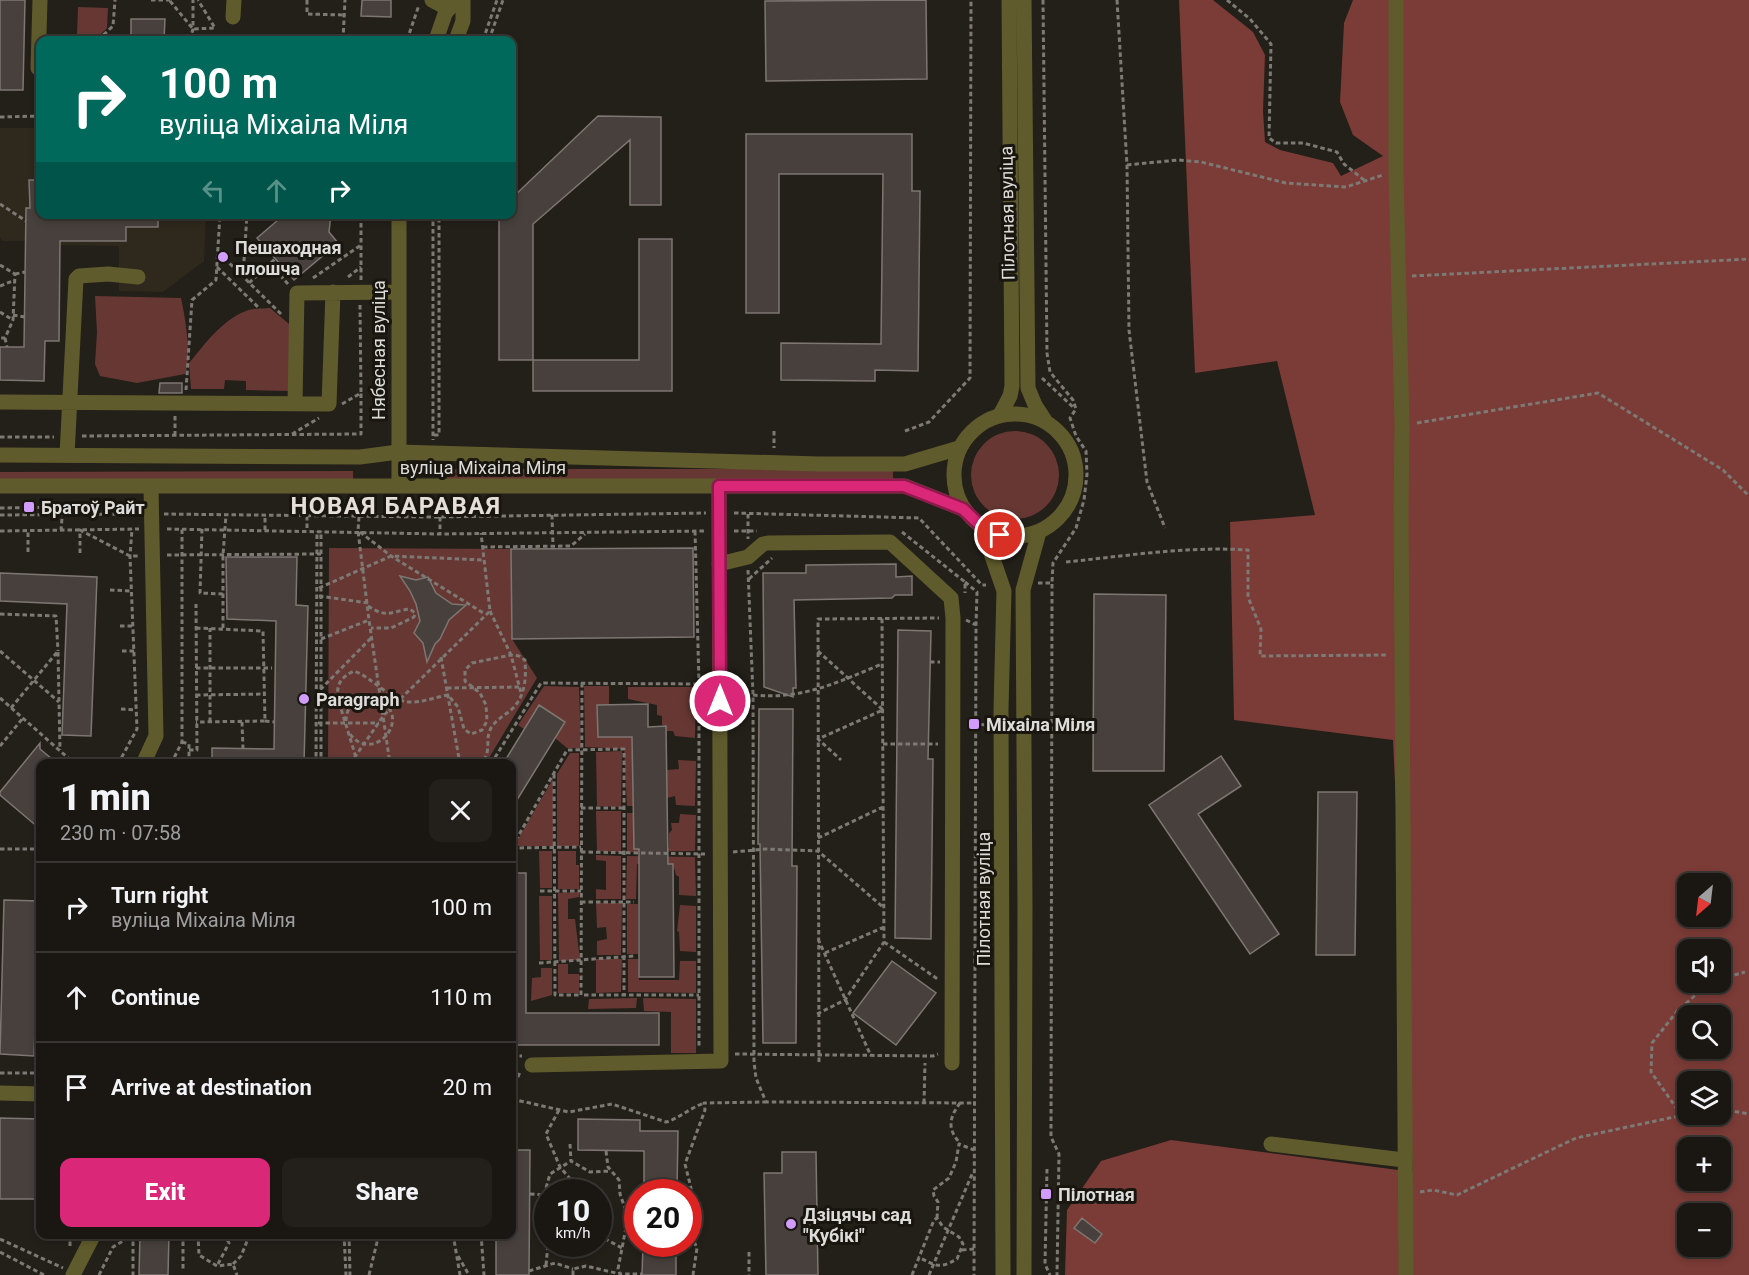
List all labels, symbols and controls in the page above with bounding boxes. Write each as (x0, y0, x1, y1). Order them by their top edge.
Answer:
text: 100 m (159, 59, 278, 108)
icon: right (60, 60, 138, 138)
text: вуліца Міхаіла Міля (159, 109, 408, 141)
street label: Пілотная вуліца (995, 146, 1019, 280)
icon: left (197, 174, 230, 207)
icon: ahead (260, 174, 293, 207)
icon: right (323, 174, 356, 207)
place label: Пешаходная плошча (235, 237, 342, 279)
marker: Пешаходная плошча (216, 250, 230, 264)
street label: Нябесная вуліца (368, 280, 389, 420)
street label: вуліца Міхаіла Міля (400, 457, 566, 478)
district label: НОВАЯ БАРАВАЯ (290, 492, 502, 520)
place label: Братоў Райт (41, 497, 145, 518)
marker: Братоў Райт (22, 500, 36, 514)
pin (974, 509, 1025, 560)
icon: arrive (983, 518, 1016, 551)
position arrow (688, 669, 752, 733)
place label: Paragraph (316, 689, 400, 710)
marker: Paragraph (297, 692, 311, 706)
place label: Міхаіла Міля (986, 714, 1095, 735)
marker: Міхаіла Міля (967, 717, 981, 731)
text: 1 min (60, 777, 151, 819)
button: close (429, 779, 492, 842)
text: 230 m · 07:58 (60, 821, 181, 845)
street label: Пілотная вуліца (973, 832, 994, 966)
north arrow (1677, 873, 1731, 927)
map controls (1677, 873, 1731, 1257)
text: Turn right (111, 883, 208, 908)
icon: right (60, 891, 93, 924)
text: 100 m (430, 895, 492, 920)
text: вуліца Міхаіла Міля (111, 908, 296, 932)
button: sound (1677, 939, 1731, 993)
icon: ahead (60, 981, 93, 1014)
text: Continue (111, 985, 200, 1010)
text: 110 m (430, 985, 492, 1010)
button: search (1677, 1005, 1731, 1059)
icon: arrive (60, 1071, 93, 1104)
button: layers (1677, 1071, 1731, 1125)
text: Arrive at destination (111, 1075, 312, 1100)
text: 20 m (443, 1075, 492, 1100)
button: + (1677, 1137, 1731, 1191)
button: Exit (60, 1158, 270, 1227)
button: Share (282, 1158, 492, 1227)
speed limit sign: 20 (624, 1179, 702, 1257)
place label: Пілотная (1058, 1184, 1135, 1205)
marker: Пілотная (1039, 1187, 1053, 1201)
text: 10 (556, 1193, 590, 1228)
button: − (1677, 1203, 1731, 1257)
place label: Дзіцячы сад "Кубікі" (803, 1204, 912, 1246)
marker: Дзіцячы сад "Кубікі" (784, 1217, 798, 1231)
text: km/h (555, 1224, 591, 1242)

